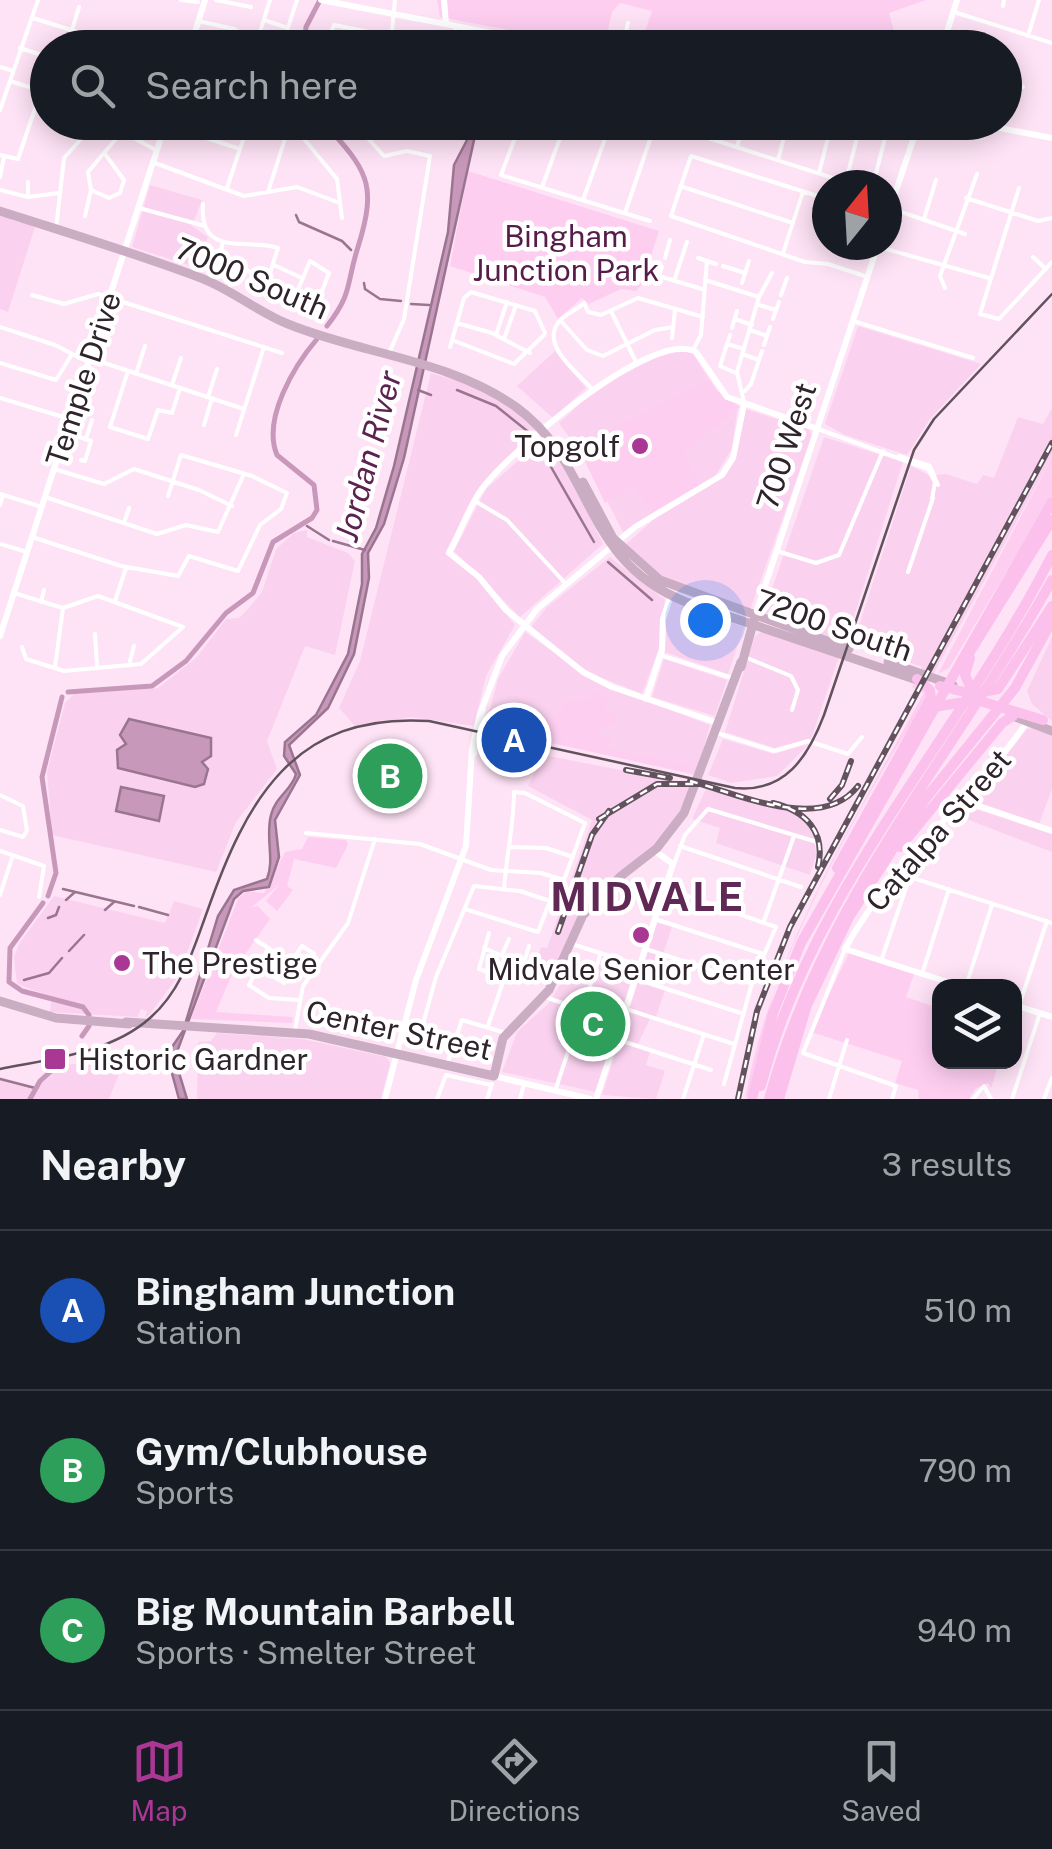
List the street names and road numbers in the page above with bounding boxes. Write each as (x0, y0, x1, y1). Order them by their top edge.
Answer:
street label: 7000 South (170, 230, 334, 326)
street label: Temple Drive (38, 287, 128, 471)
street label: 700 West (749, 378, 823, 514)
street label: 7200 South (751, 581, 917, 669)
street label: Catalpa Street (858, 742, 1018, 918)
street label: Center Street (303, 993, 495, 1067)

